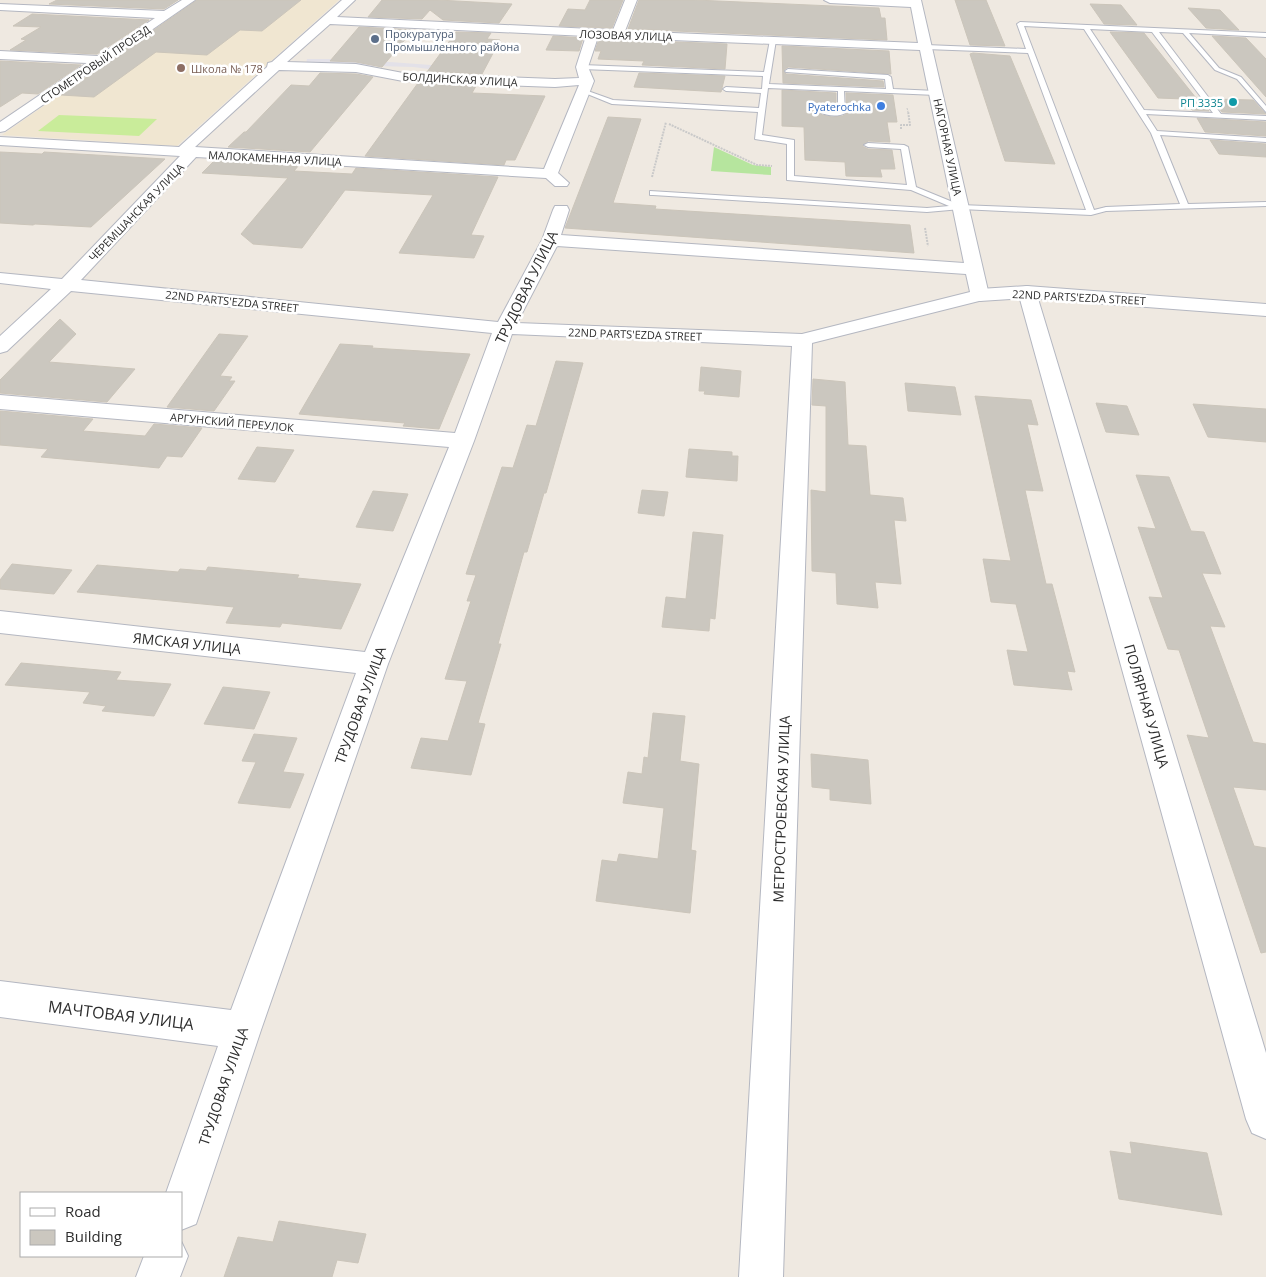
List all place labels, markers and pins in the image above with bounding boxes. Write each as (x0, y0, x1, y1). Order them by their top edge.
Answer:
place label: Прокуратура Промышленного района (385, 26, 519, 54)
marker: Прокуратура Промышленного района (369, 33, 381, 45)
place label: Школа № 178 (191, 61, 263, 76)
marker: Школа № 178 (175, 62, 187, 74)
place label: РП 3335 (1180, 95, 1223, 110)
marker: РП 3335 (1227, 96, 1239, 108)
place label: Pyaterochka (808, 99, 871, 114)
marker: Pyaterochka (875, 100, 887, 112)

